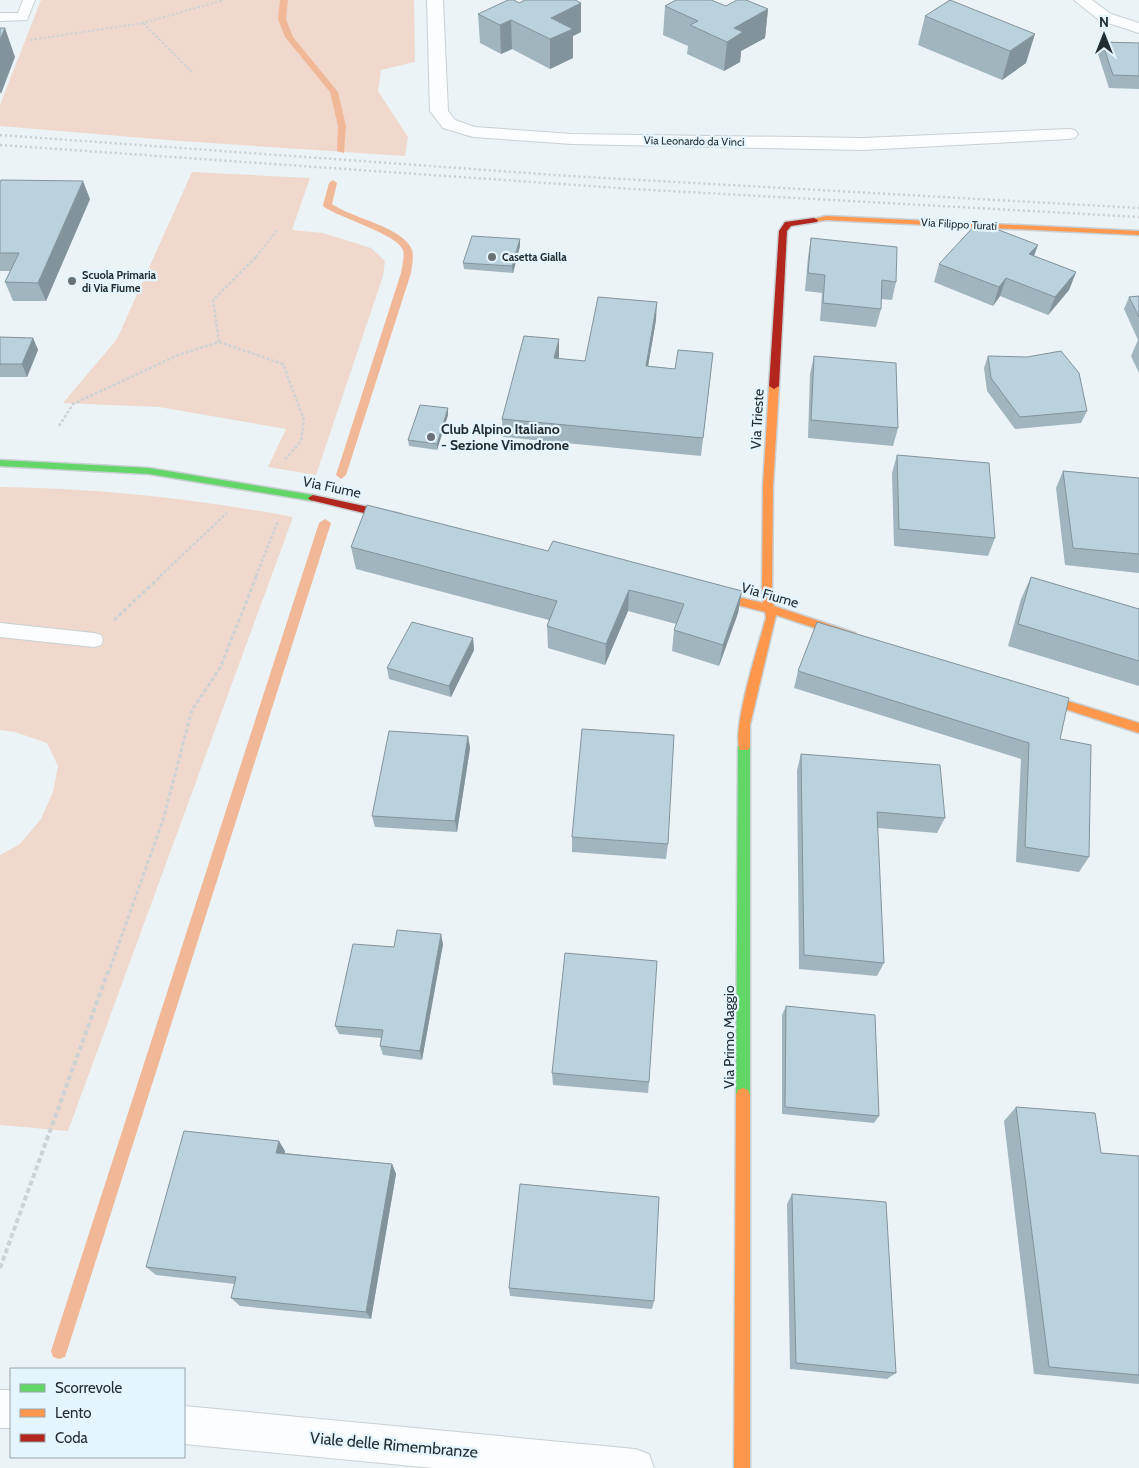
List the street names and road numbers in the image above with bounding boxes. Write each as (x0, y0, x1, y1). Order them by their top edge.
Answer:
street label: Via Leonardo da Vinci (644, 133, 744, 149)
street label: Via Filippo Turati (921, 215, 997, 233)
street label: Via Trieste (746, 388, 768, 450)
street label: Via Fiume (301, 472, 363, 502)
street label: Via Fiume (739, 578, 801, 612)
street label: Via Primo Maggio (720, 985, 738, 1089)
street label: Viale delle Rimembranze (309, 1428, 479, 1462)

